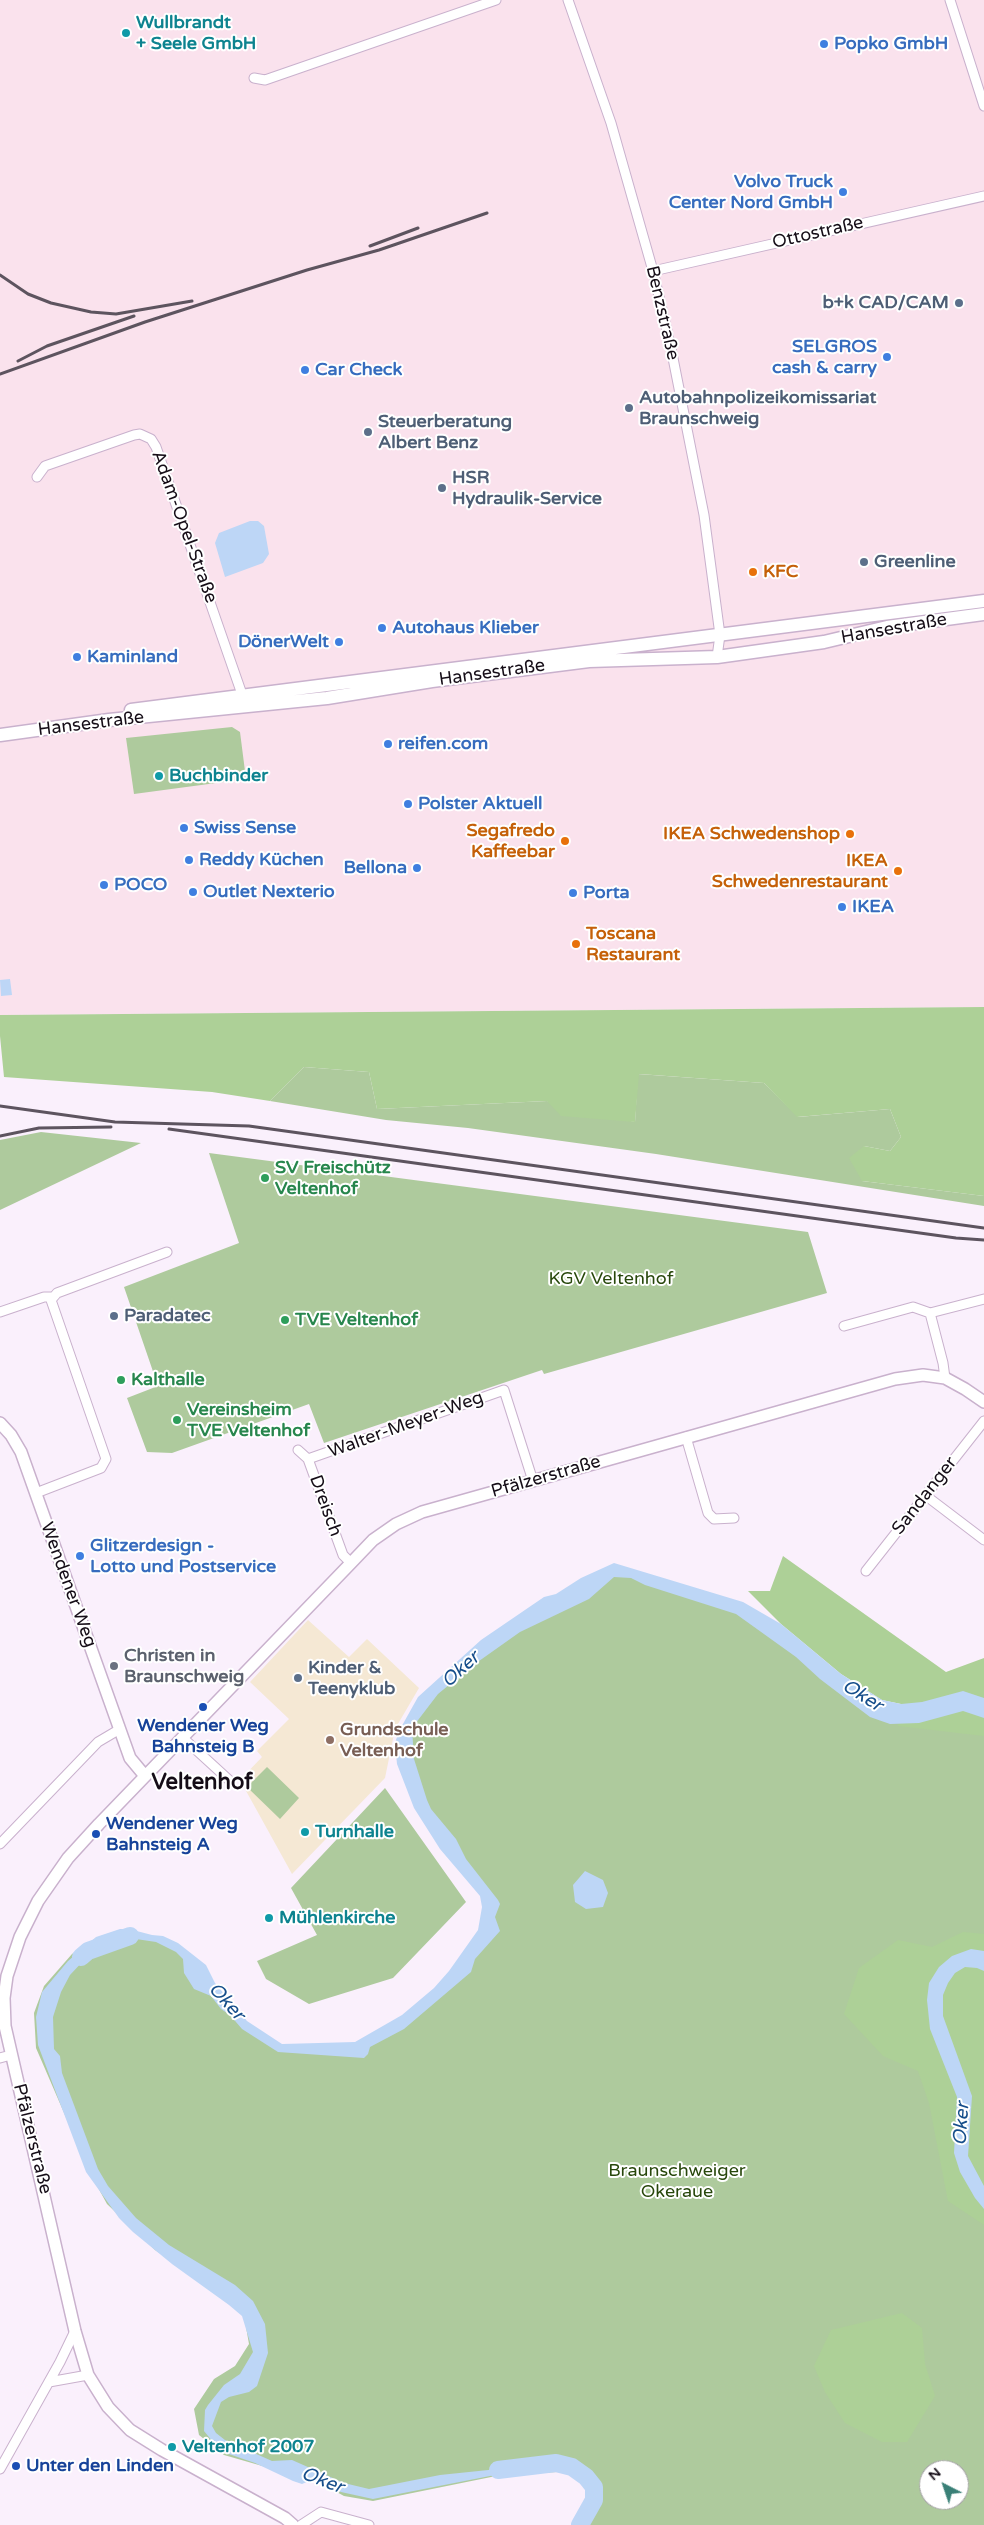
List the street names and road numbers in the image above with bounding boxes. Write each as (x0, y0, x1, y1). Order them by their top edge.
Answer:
street label: Ottostraße (770, 212, 866, 254)
street label: Benzstraße (641, 264, 683, 362)
street label: Adam-Opel-Straße (146, 448, 222, 606)
street label: Hansestraße (839, 609, 949, 649)
street label: Hansestraße (437, 655, 547, 691)
street label: Hansestraße (37, 707, 145, 741)
street label: Walter-Meyer-Weg (326, 1387, 486, 1463)
street label: Pfälzerstraße (489, 1451, 603, 1503)
street label: Sandanger (888, 1453, 962, 1539)
street label: Dreisch (304, 1472, 346, 1540)
street label: Wendener Weg (35, 1519, 101, 1651)
street label: Pfälzerstraße (8, 2082, 56, 2196)

